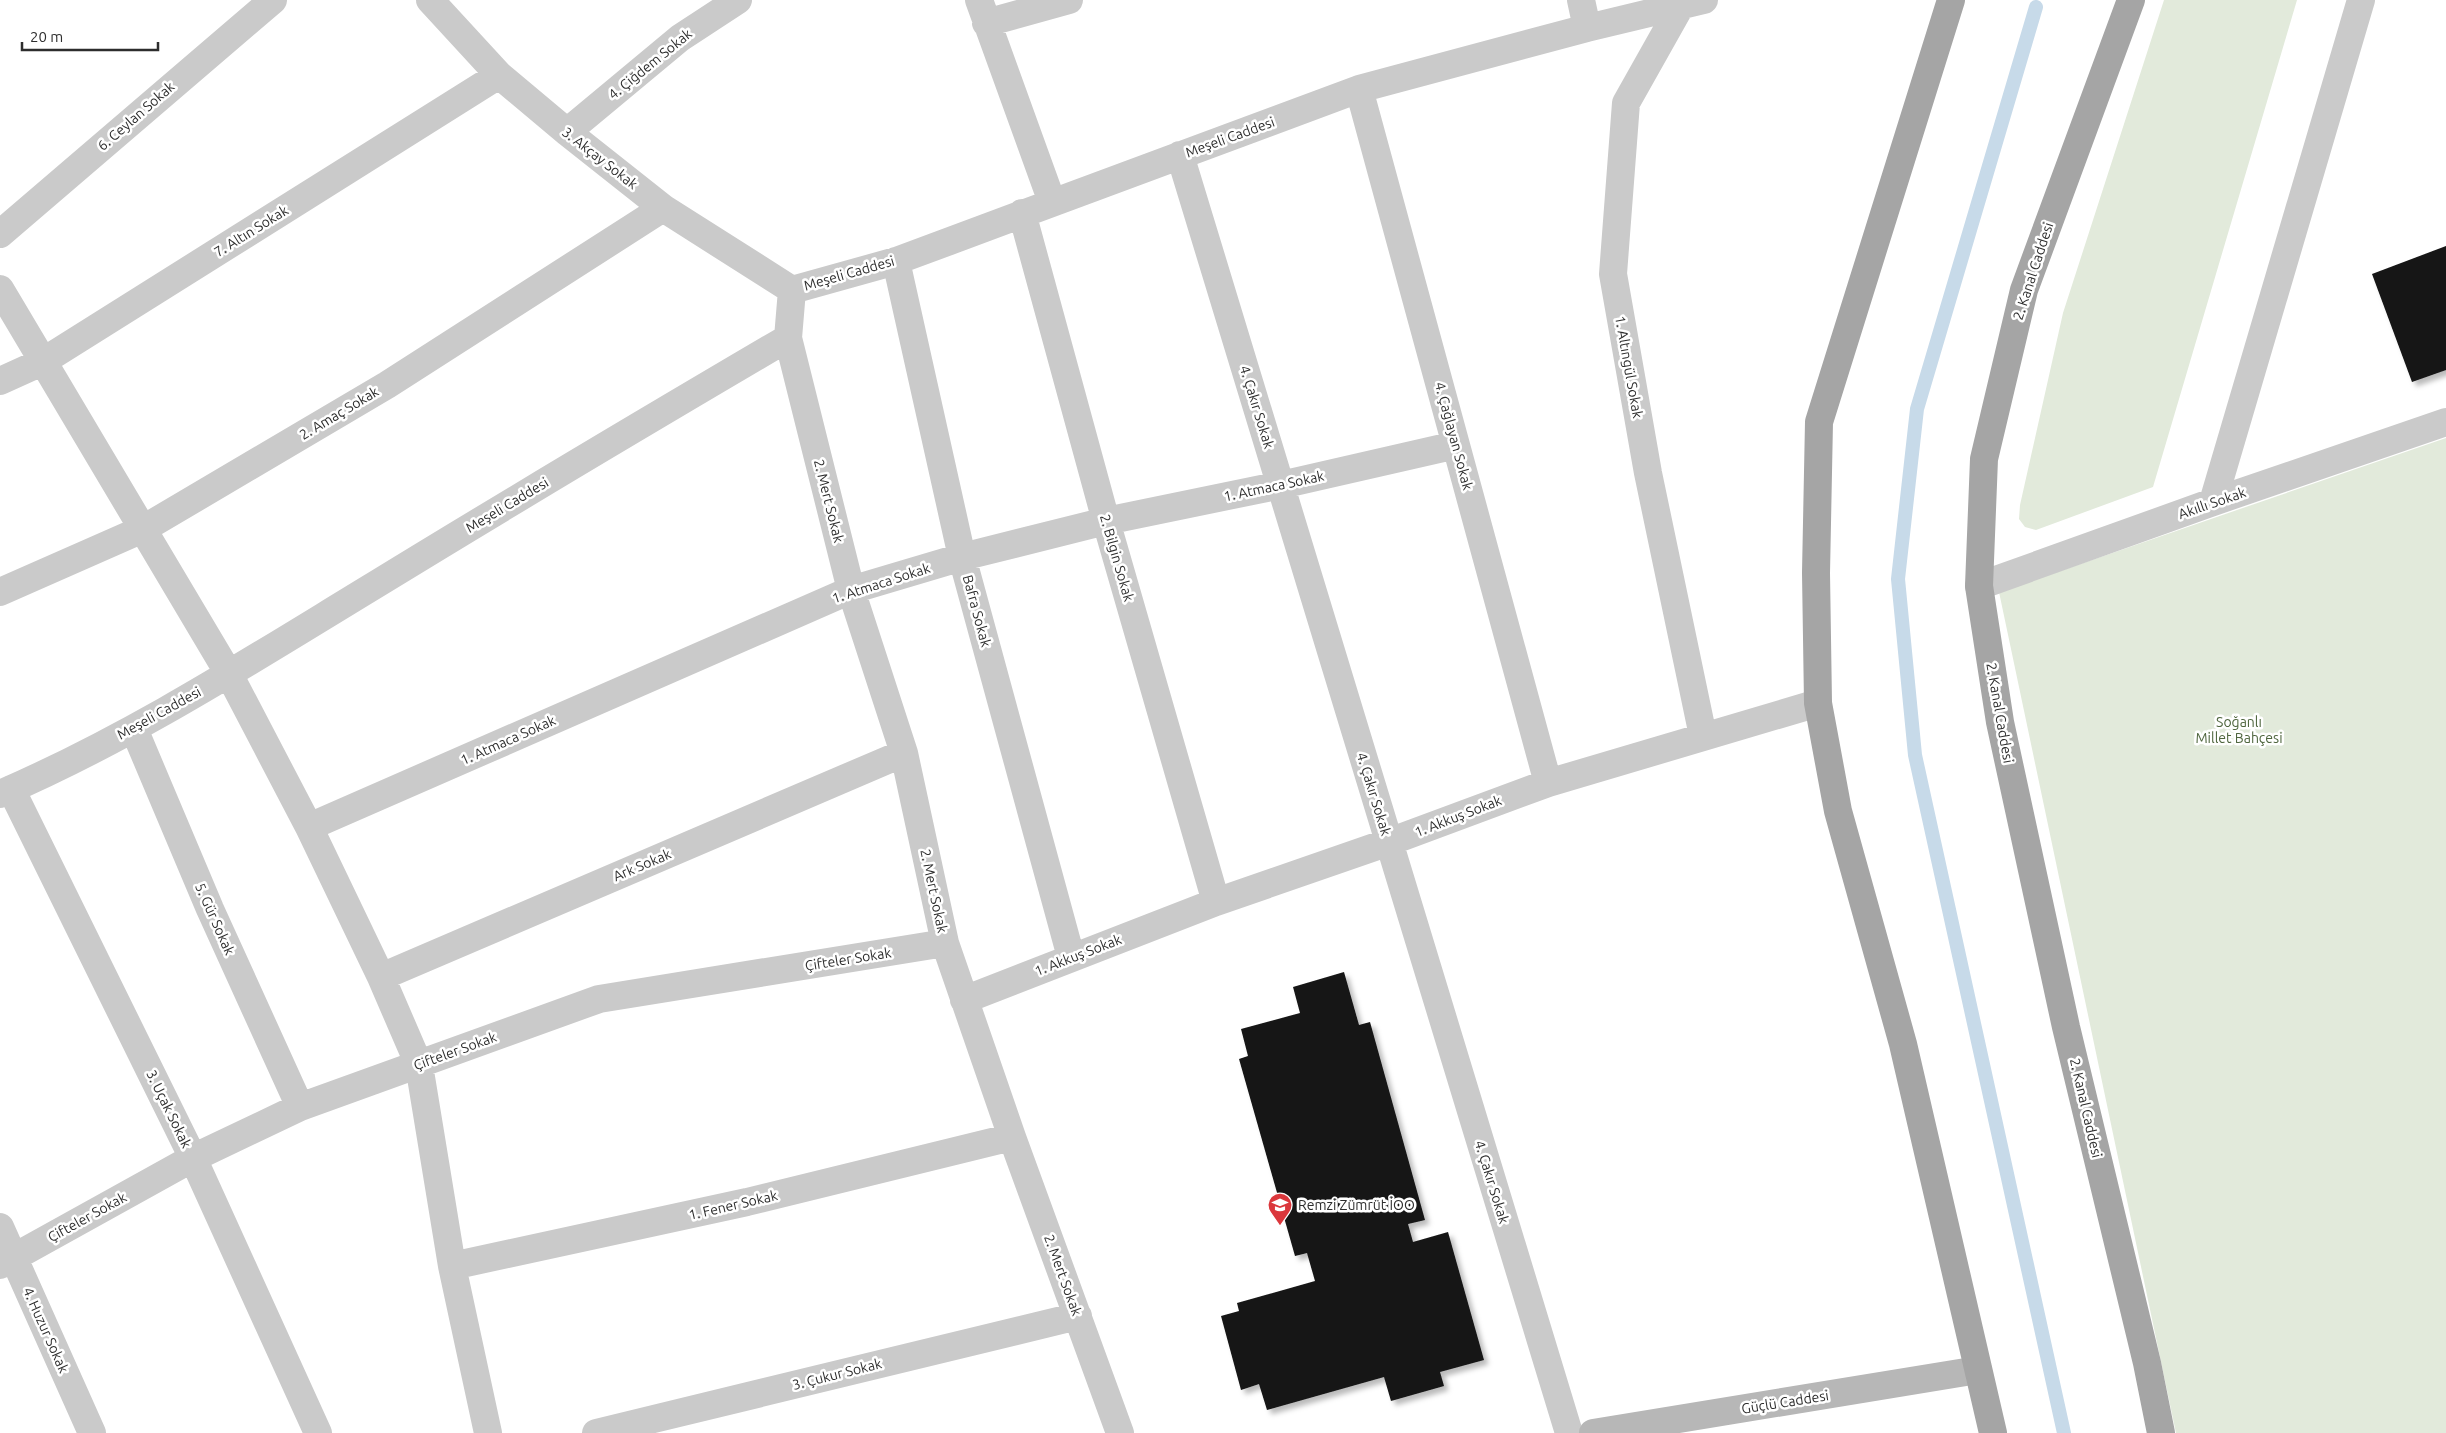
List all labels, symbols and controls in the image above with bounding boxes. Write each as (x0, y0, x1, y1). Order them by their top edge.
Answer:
scale bar (22, 20, 159, 52)
street label: 4. Çiğdem Sokak (605, 25, 695, 103)
text: 20 m (30, 28, 63, 45)
street label: 6. Ceylan Sokak (94, 78, 178, 154)
street label: Meşeli Caddesi (1183, 114, 1277, 160)
street label: 3. Akçay Sokak (559, 124, 641, 192)
street label: 7. Altın Sokak (211, 202, 291, 260)
street label: 2. Kanal Caddesi (2010, 220, 2056, 322)
street label: Meşeli Caddesi (802, 252, 896, 294)
street label: 1. Altıngül Sokak (1612, 314, 1646, 420)
street label: 4. Çakır Sokak (1237, 363, 1277, 451)
street label: 4. Çağlayan Sokak (1432, 380, 1476, 492)
street label: 2. Amaç Sokak (297, 383, 381, 443)
street label: 2. Mert Sokak (811, 458, 847, 544)
street label: 1. Atmaca Sokak (1222, 468, 1326, 504)
street label: Meşeli Caddesi (463, 474, 551, 536)
street label: Akıllı Sokak (2176, 484, 2248, 522)
street label: 2. Bilgin Sokak (1097, 513, 1137, 603)
street label: 1. Atmaca Sokak (830, 560, 932, 606)
street label: Bafra Sokak (960, 573, 994, 649)
street label: 2. Kanal Caddesi (1983, 662, 2017, 764)
street label: Meşeli Caddesi (114, 683, 204, 743)
street label: 1. Atmaca Sokak (458, 712, 558, 768)
park label: Soğanlı Millet Bahçesi (2195, 714, 2283, 746)
street label: 4. Çakır Sokak (1354, 750, 1394, 838)
street label: 1. Akkuş Sokak (1412, 792, 1504, 840)
street label: Ark Sokak (611, 846, 673, 884)
street label: 2. Mert Sokak (917, 848, 951, 934)
street label: 5. Gür Sokak (192, 880, 238, 958)
street label: 1. Akkuş Sokak (1032, 931, 1124, 979)
street label: Çifteler Sokak (804, 944, 892, 974)
street label: Çifteler Sokak (411, 1029, 499, 1073)
street label: 2. Kanal Caddesi (2067, 1057, 2105, 1159)
street label: 3. Uçak Sokak (143, 1067, 195, 1151)
street label: 4. Çakır Sokak (1472, 1138, 1512, 1226)
street label: 1. Fener Sokak (687, 1187, 779, 1223)
street label: Çifteler Sokak (45, 1189, 129, 1245)
school or university icon: Remzi Zümrüt İOO (1267, 1192, 1293, 1226)
place label: Remzi Zümrüt İOO (1298, 1197, 1415, 1213)
street label: 2. Mert Sokak (1041, 1232, 1085, 1318)
street label: 4. Huzur Sokak (20, 1285, 72, 1375)
street label: 3. Çukur Sokak (791, 1355, 883, 1393)
street label: Güçlü Caddesi (1740, 1387, 1830, 1417)

